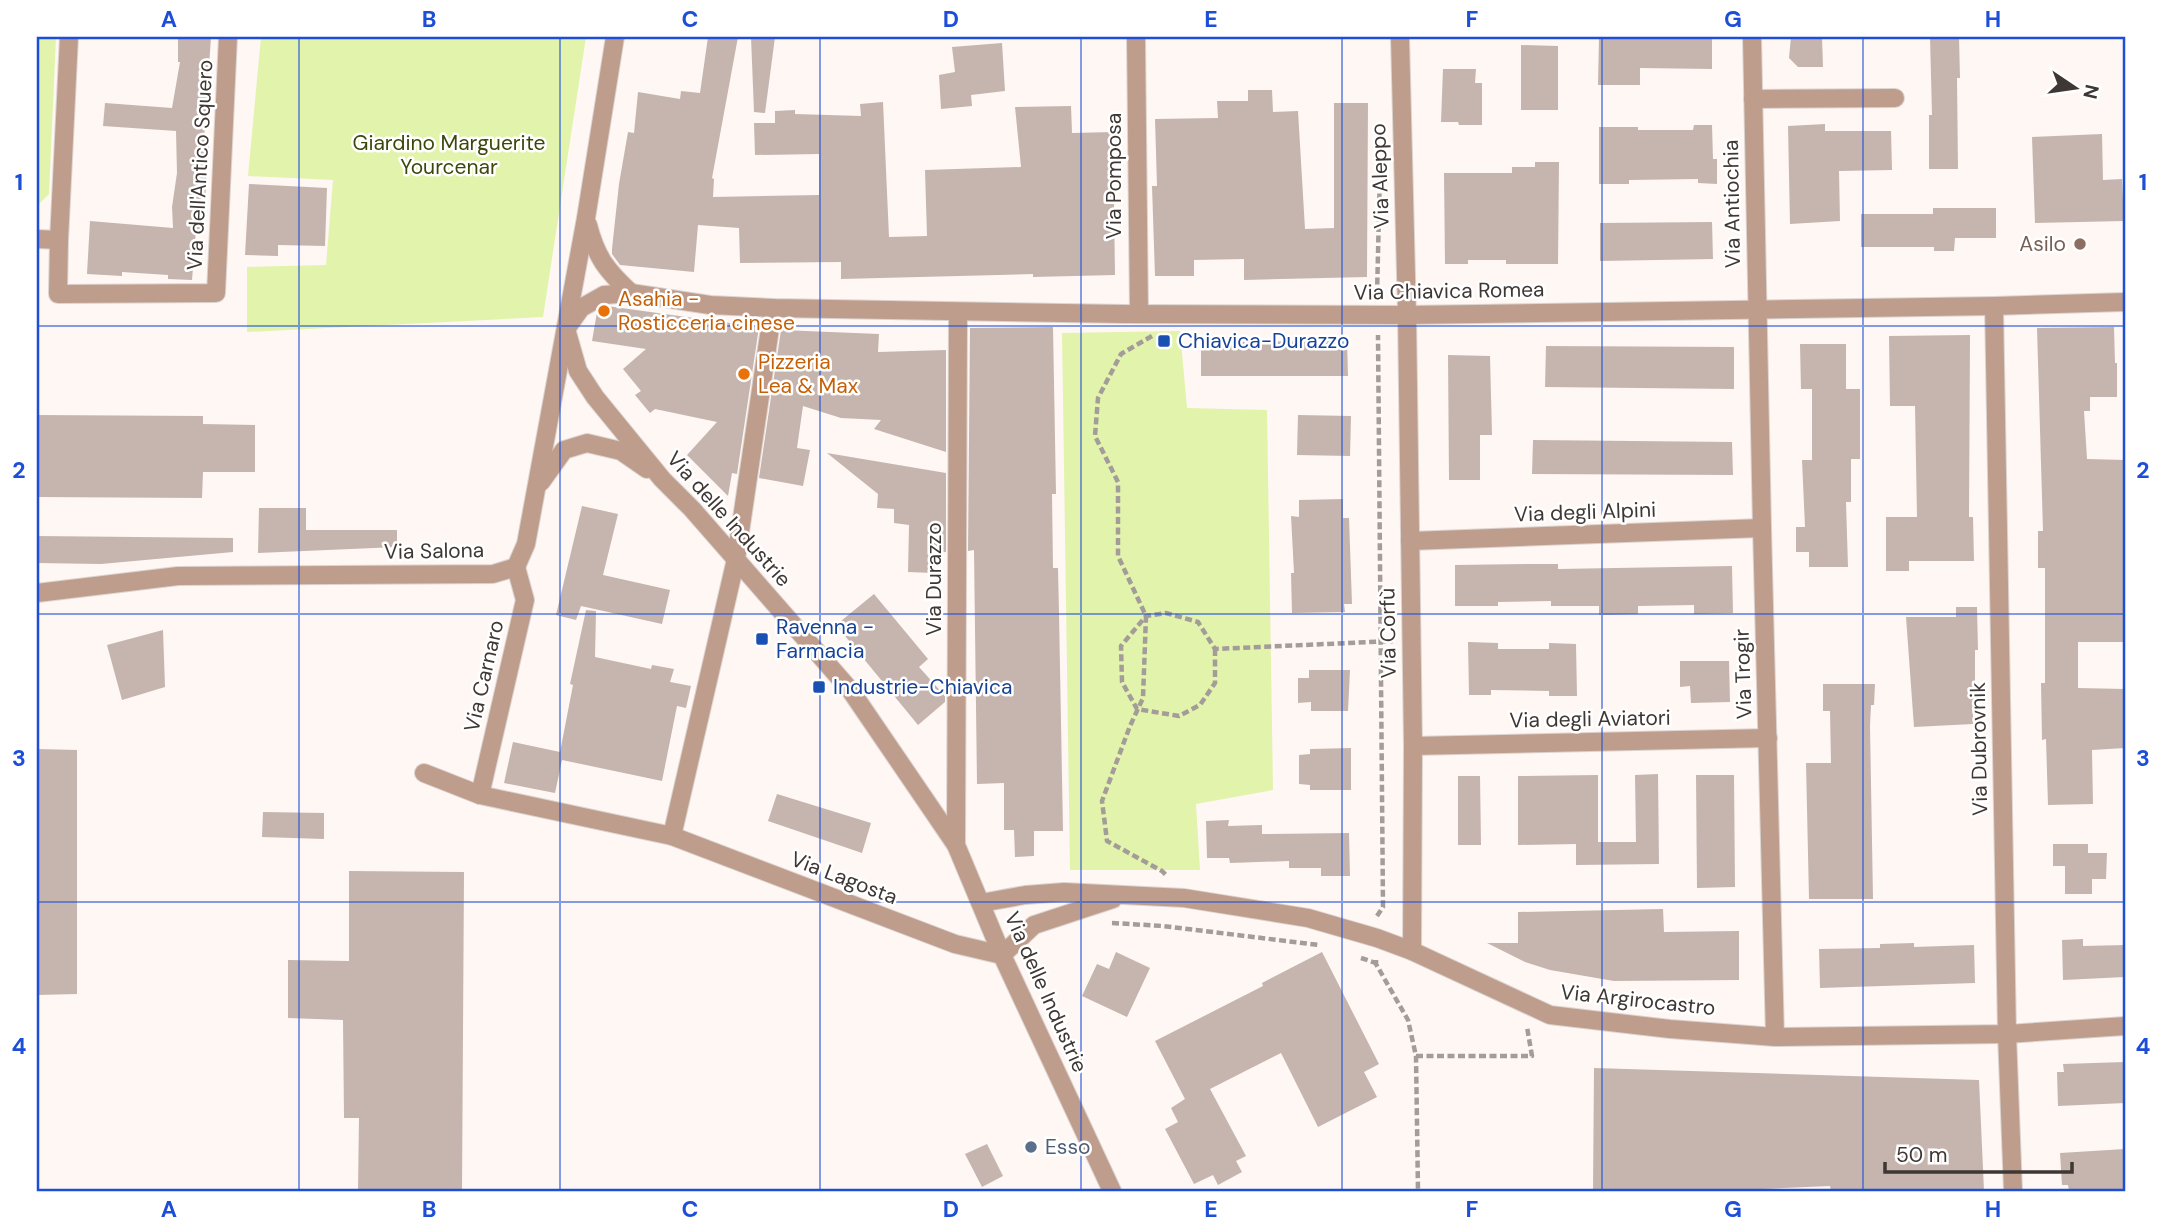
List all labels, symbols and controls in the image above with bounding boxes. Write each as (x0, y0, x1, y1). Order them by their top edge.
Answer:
text: A (161, 4, 177, 34)
text: B (422, 4, 436, 34)
text: C (682, 4, 698, 34)
text: D (943, 4, 959, 34)
text: E (1204, 4, 1218, 34)
text: F (1466, 4, 1479, 34)
text: G (1724, 4, 1742, 34)
text: H (1985, 4, 2001, 34)
north arrow (2039, 52, 2110, 122)
street label: Via dell'Antico Squero (180, 59, 220, 271)
text: N (2077, 82, 2105, 101)
street label: Via Pomposa (1100, 113, 1128, 239)
street label: Via Aleppo (1364, 123, 1396, 229)
park label: Giardino Marguerite Yourcenar (352, 129, 546, 181)
street label: Via Antiochia (1717, 140, 1747, 268)
text: 1 (15, 167, 23, 197)
text: 1 (2139, 167, 2147, 197)
place label: Asilo (2019, 230, 2066, 258)
marker: Asilo (2072, 236, 2088, 252)
street label: Via Chiavica Romea (1353, 275, 1545, 307)
place label: Asahia - Rosticceria cinese (618, 285, 795, 337)
marker: Asahia - Rosticceria cinese (596, 303, 612, 319)
place label: Chiavica-Durazzo (1178, 327, 1349, 355)
marker: Chiavica-Durazzo (1156, 333, 1172, 349)
place label: Pizzeria Lea & Max (758, 348, 858, 400)
marker: Pizzeria Lea & Max (736, 366, 752, 382)
street label: Via delle Industrie (661, 445, 797, 593)
text: 2 (12, 455, 26, 485)
text: 2 (2136, 455, 2150, 485)
street label: Via degli Alpini (1514, 496, 1656, 528)
street label: Via Durazzo (920, 522, 948, 636)
street label: Via Salona (384, 536, 484, 566)
street label: Via Corfù (1373, 587, 1403, 679)
place label: Ravenna - Farmacia (776, 613, 874, 665)
street label: Via Carnaro (458, 617, 510, 735)
street label: Via Trogir (1727, 628, 1759, 720)
marker: Ravenna - Farmacia (754, 631, 770, 647)
place label: Industrie-Chiavica (833, 673, 1012, 701)
marker: Industrie-Chiavica (811, 679, 827, 695)
street label: Via Dubrovnik (1964, 681, 1994, 816)
street label: Via degli Aviatori (1509, 704, 1671, 734)
text: 3 (12, 743, 26, 773)
text: 3 (2136, 743, 2150, 773)
street label: Via Lagosta (787, 845, 901, 911)
street label: Via delle Industrie (998, 907, 1094, 1077)
street label: Via Argirocastro (1559, 978, 1717, 1022)
text: 4 (12, 1031, 27, 1061)
text: 4 (2136, 1031, 2151, 1061)
scale bar (1885, 1130, 2073, 1174)
place label: Esso (1045, 1133, 1090, 1161)
marker: Esso (1023, 1139, 1039, 1155)
text: 50 m (1896, 1141, 1947, 1169)
text: A (161, 1194, 177, 1224)
text: B (422, 1194, 436, 1224)
text: C (682, 1194, 698, 1224)
text: D (943, 1194, 959, 1224)
text: E (1204, 1194, 1218, 1224)
text: F (1466, 1194, 1479, 1224)
text: G (1724, 1194, 1742, 1224)
text: H (1985, 1194, 2001, 1224)

